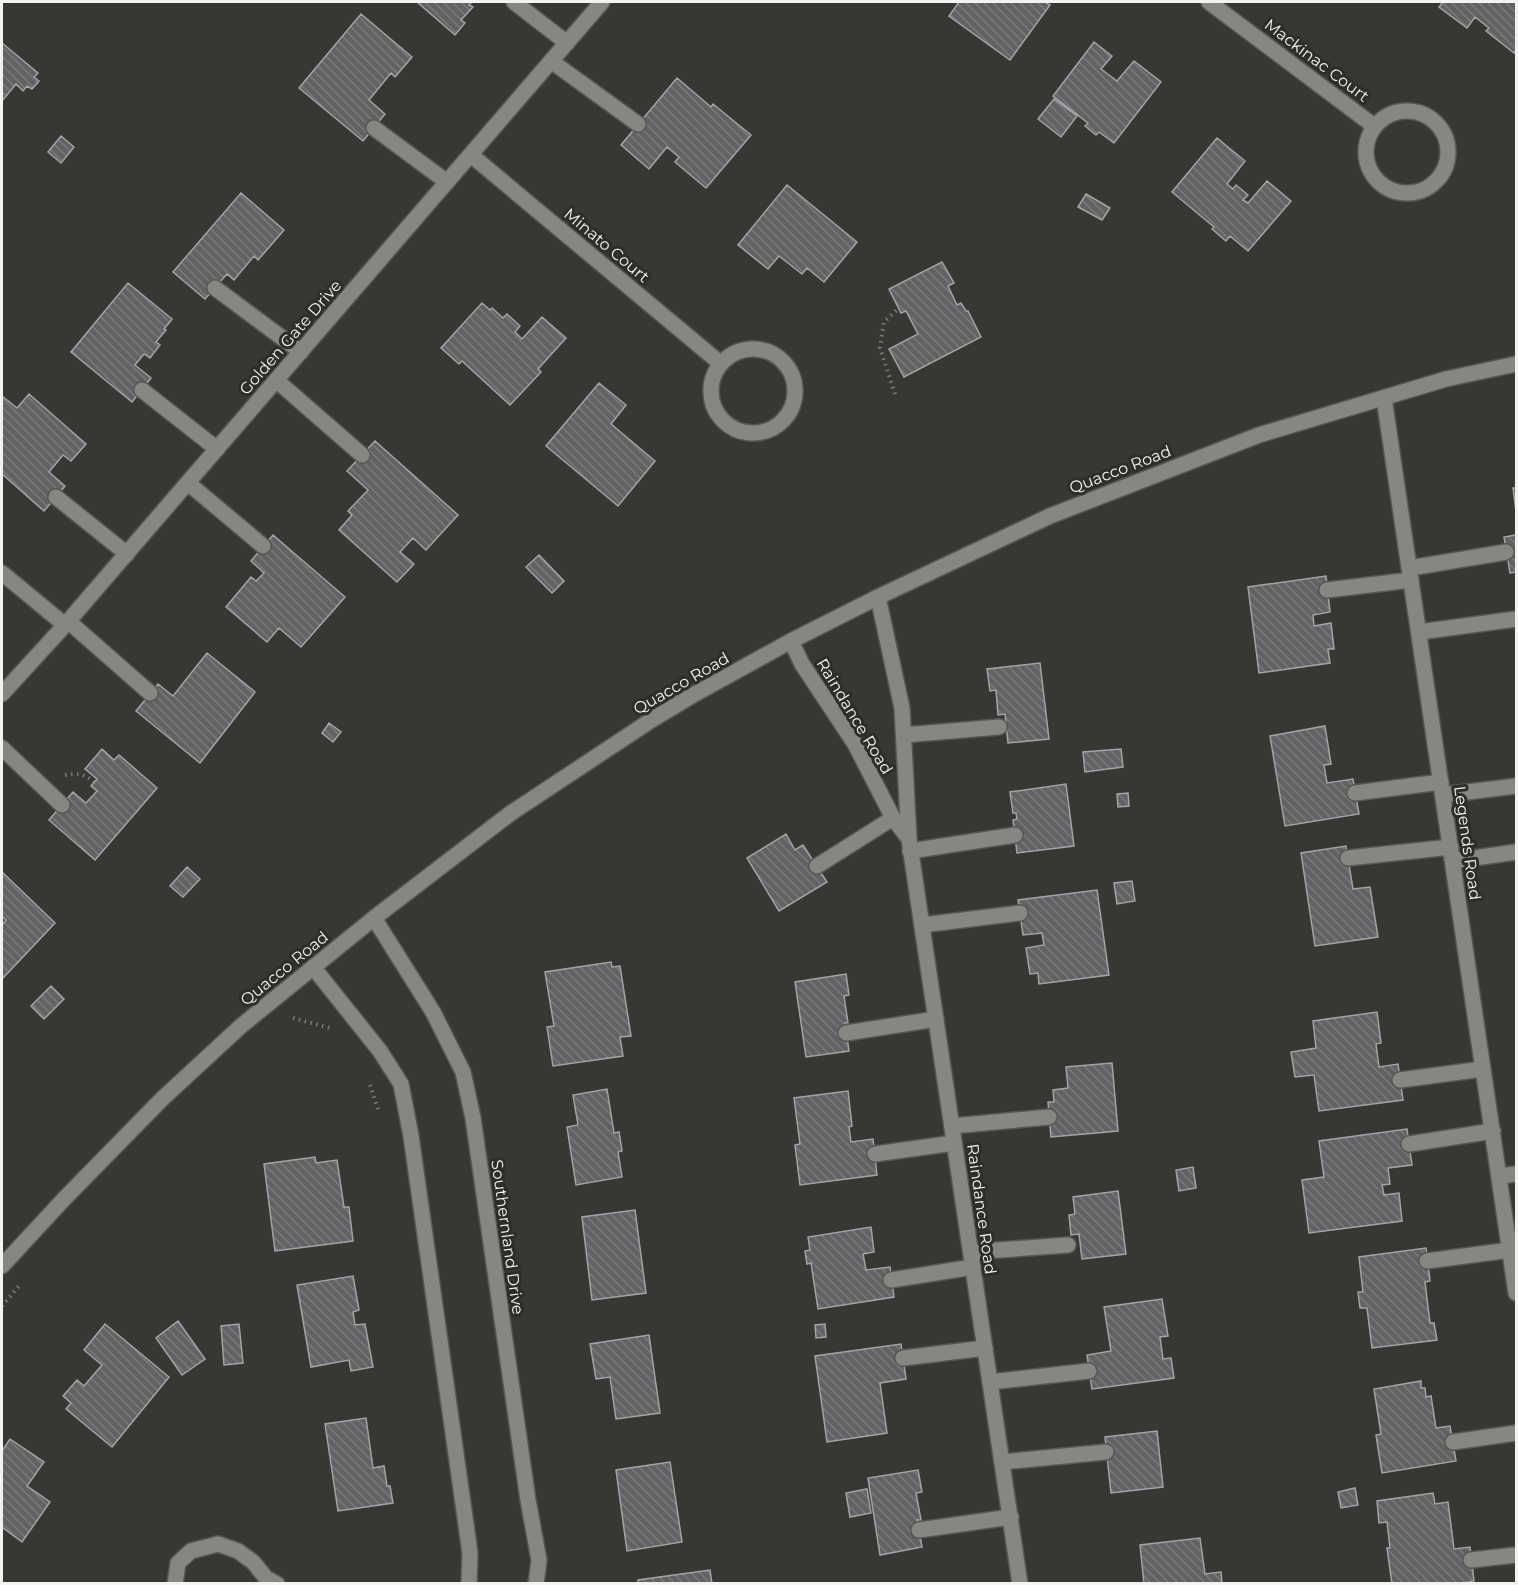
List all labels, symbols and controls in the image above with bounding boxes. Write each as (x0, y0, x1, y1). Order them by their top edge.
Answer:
street label: Mackinac Court (1261, 15, 1373, 106)
street label: Minato Court (560, 204, 653, 287)
street label: Golden Gate Drive (235, 276, 345, 399)
street label: Quacco Road (1067, 441, 1174, 498)
street label: Quacco Road (630, 648, 733, 719)
street label: Raindance Road (813, 655, 897, 778)
street label: Legends Road (1450, 785, 1485, 901)
street label: Quacco Road (237, 927, 332, 1010)
street label: Raindance Road (963, 1143, 1000, 1276)
street label: Southernland Drive (487, 1158, 528, 1316)

